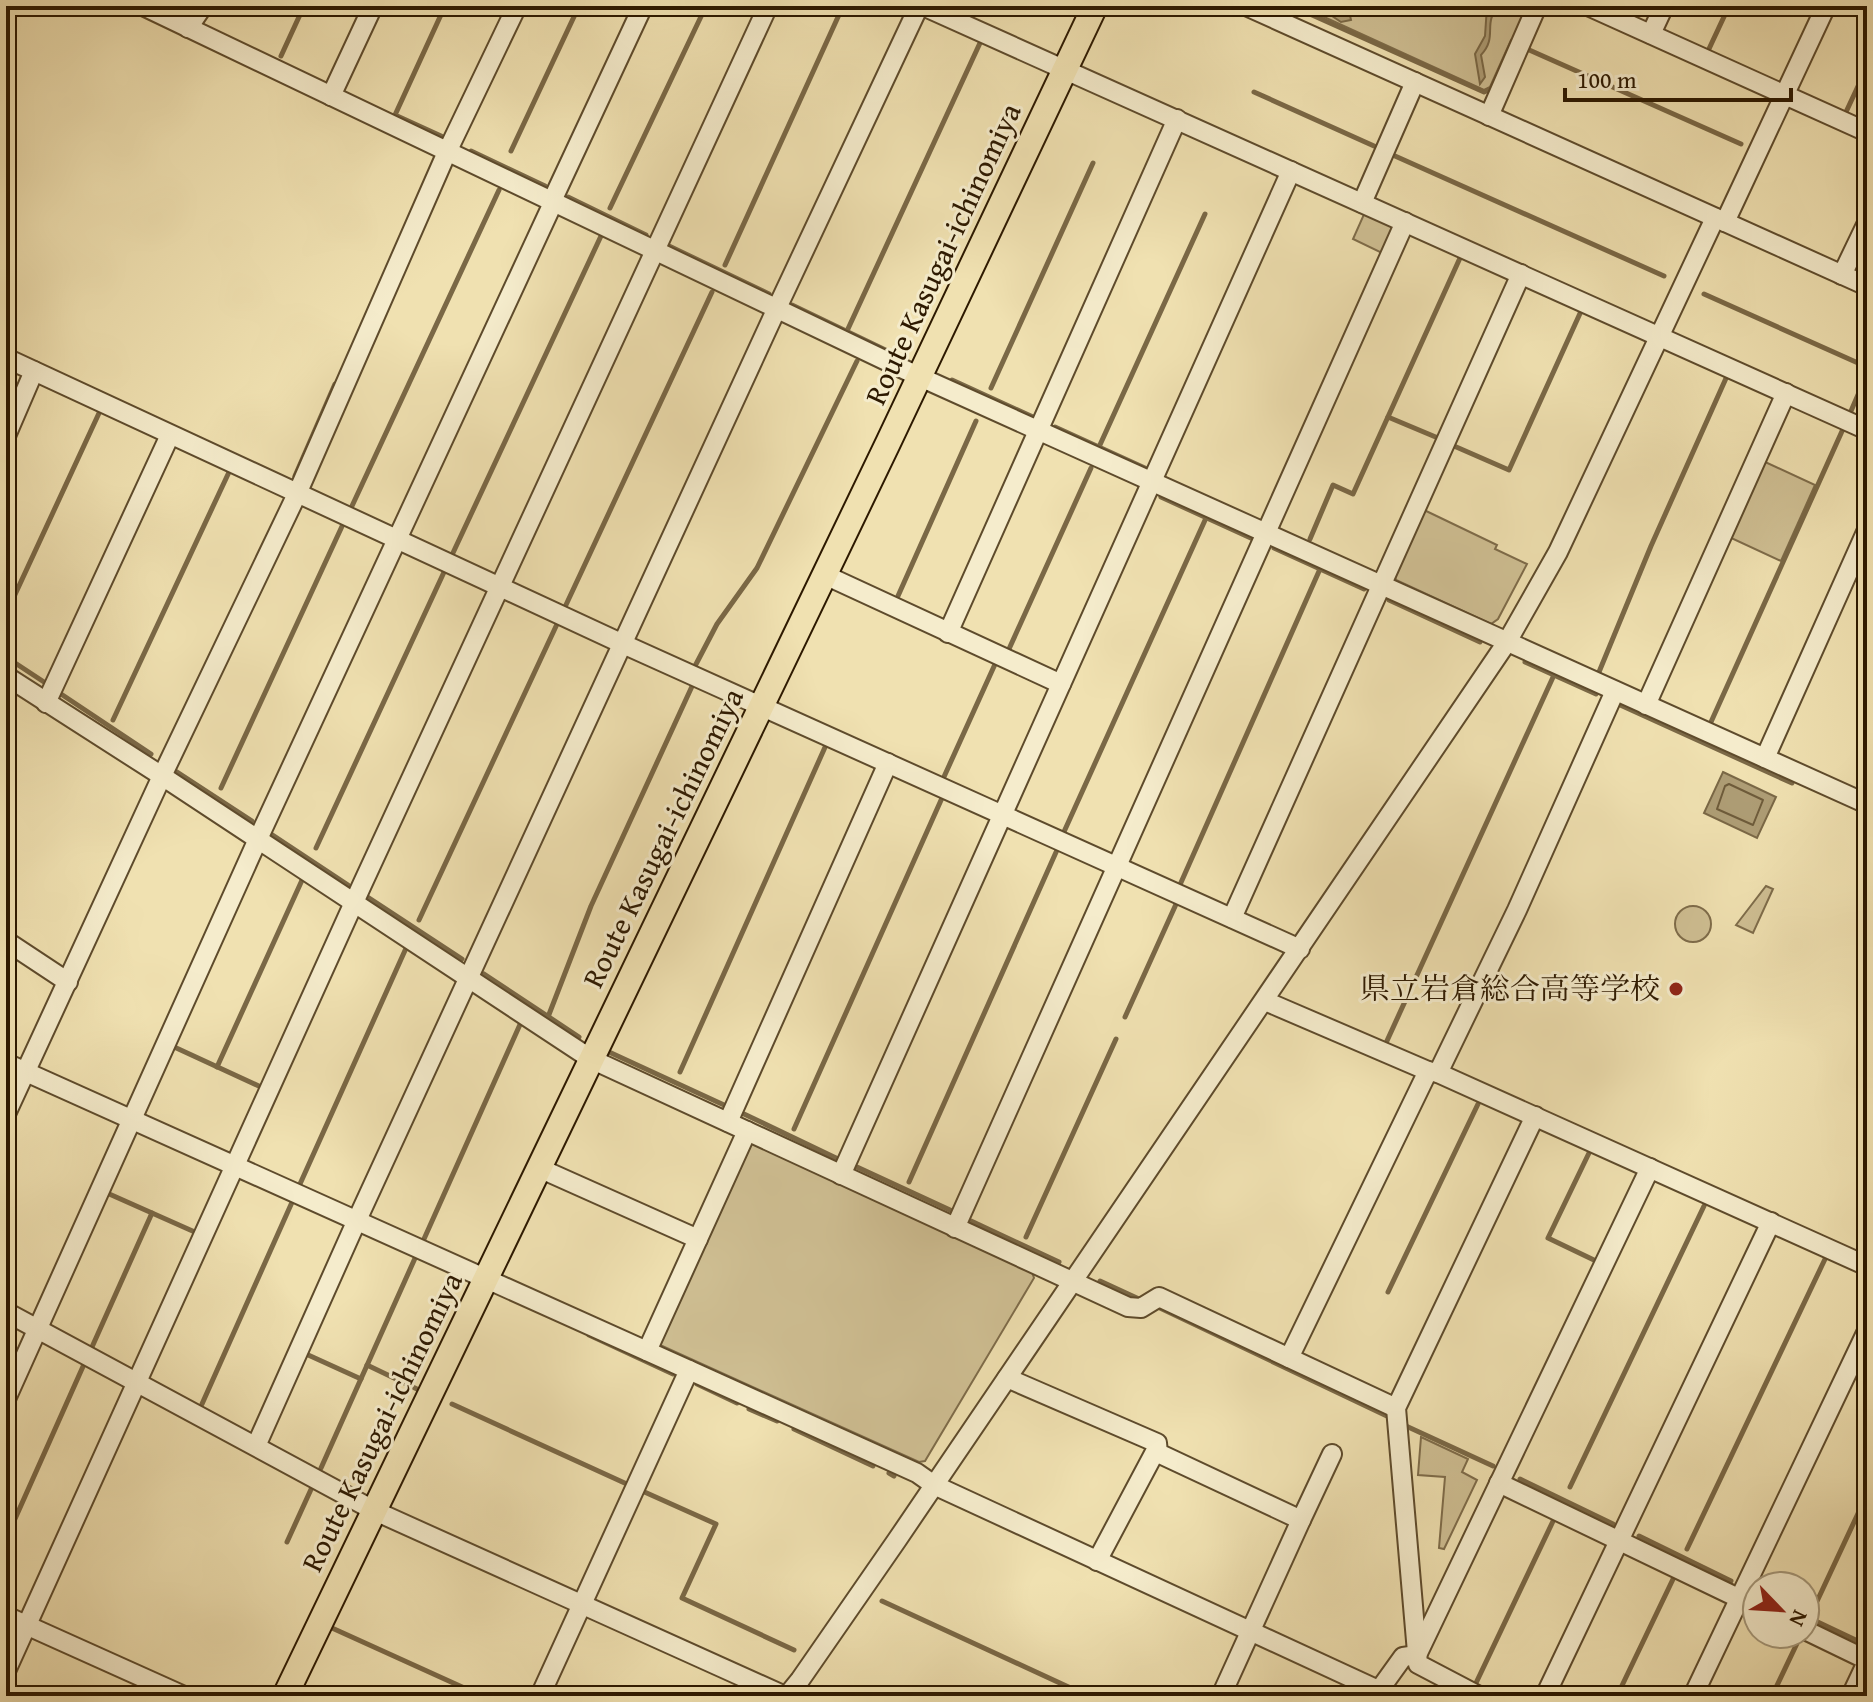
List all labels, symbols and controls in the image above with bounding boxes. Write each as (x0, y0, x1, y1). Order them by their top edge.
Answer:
scale bar (1565, 52, 1791, 102)
text: 100 m (1577, 62, 1637, 97)
street label: Route Kasugai-ichinomiya (853, 96, 1031, 412)
street label: Route Kasugai-ichinomiya (570, 680, 754, 995)
place label: 県立岩倉総合高等学校 (1360, 966, 1660, 1010)
marker: 県立岩倉総合高等学校 (1667, 980, 1685, 998)
street label: Route Kasugai-ichinomiya (289, 1264, 473, 1579)
north arrow (1741, 1570, 1821, 1650)
text: N (1781, 1605, 1817, 1632)

